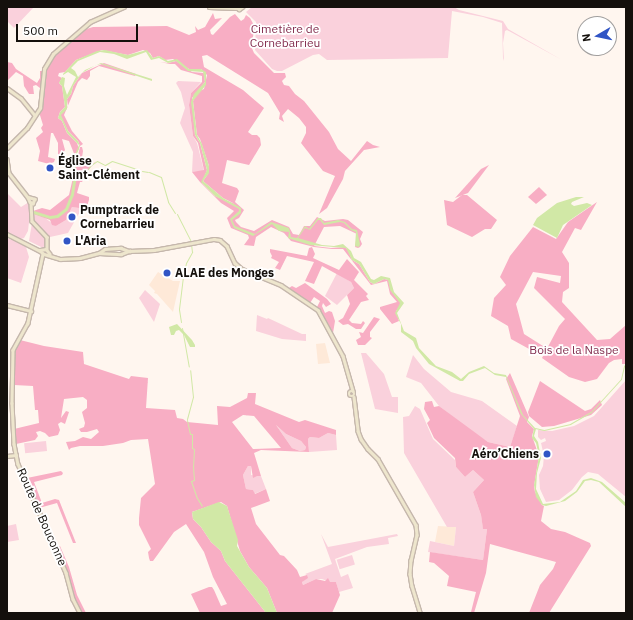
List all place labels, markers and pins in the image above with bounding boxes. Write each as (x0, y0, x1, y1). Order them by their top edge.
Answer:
place label: Église Saint-Clément (58, 154, 140, 182)
marker: Église Saint-Clément (45, 163, 55, 173)
place label: Pumptrack de Cornebarrieu (80, 203, 159, 231)
marker: Pumptrack de Cornebarrieu (67, 212, 77, 222)
place label: L'Aria (75, 234, 106, 248)
marker: L'Aria (62, 236, 72, 246)
place label: ALAE des Monges (175, 266, 274, 280)
marker: ALAE des Monges (162, 268, 172, 278)
place label: Aéro’Chiens (471, 447, 539, 461)
marker: Aéro’Chiens (542, 449, 552, 459)

